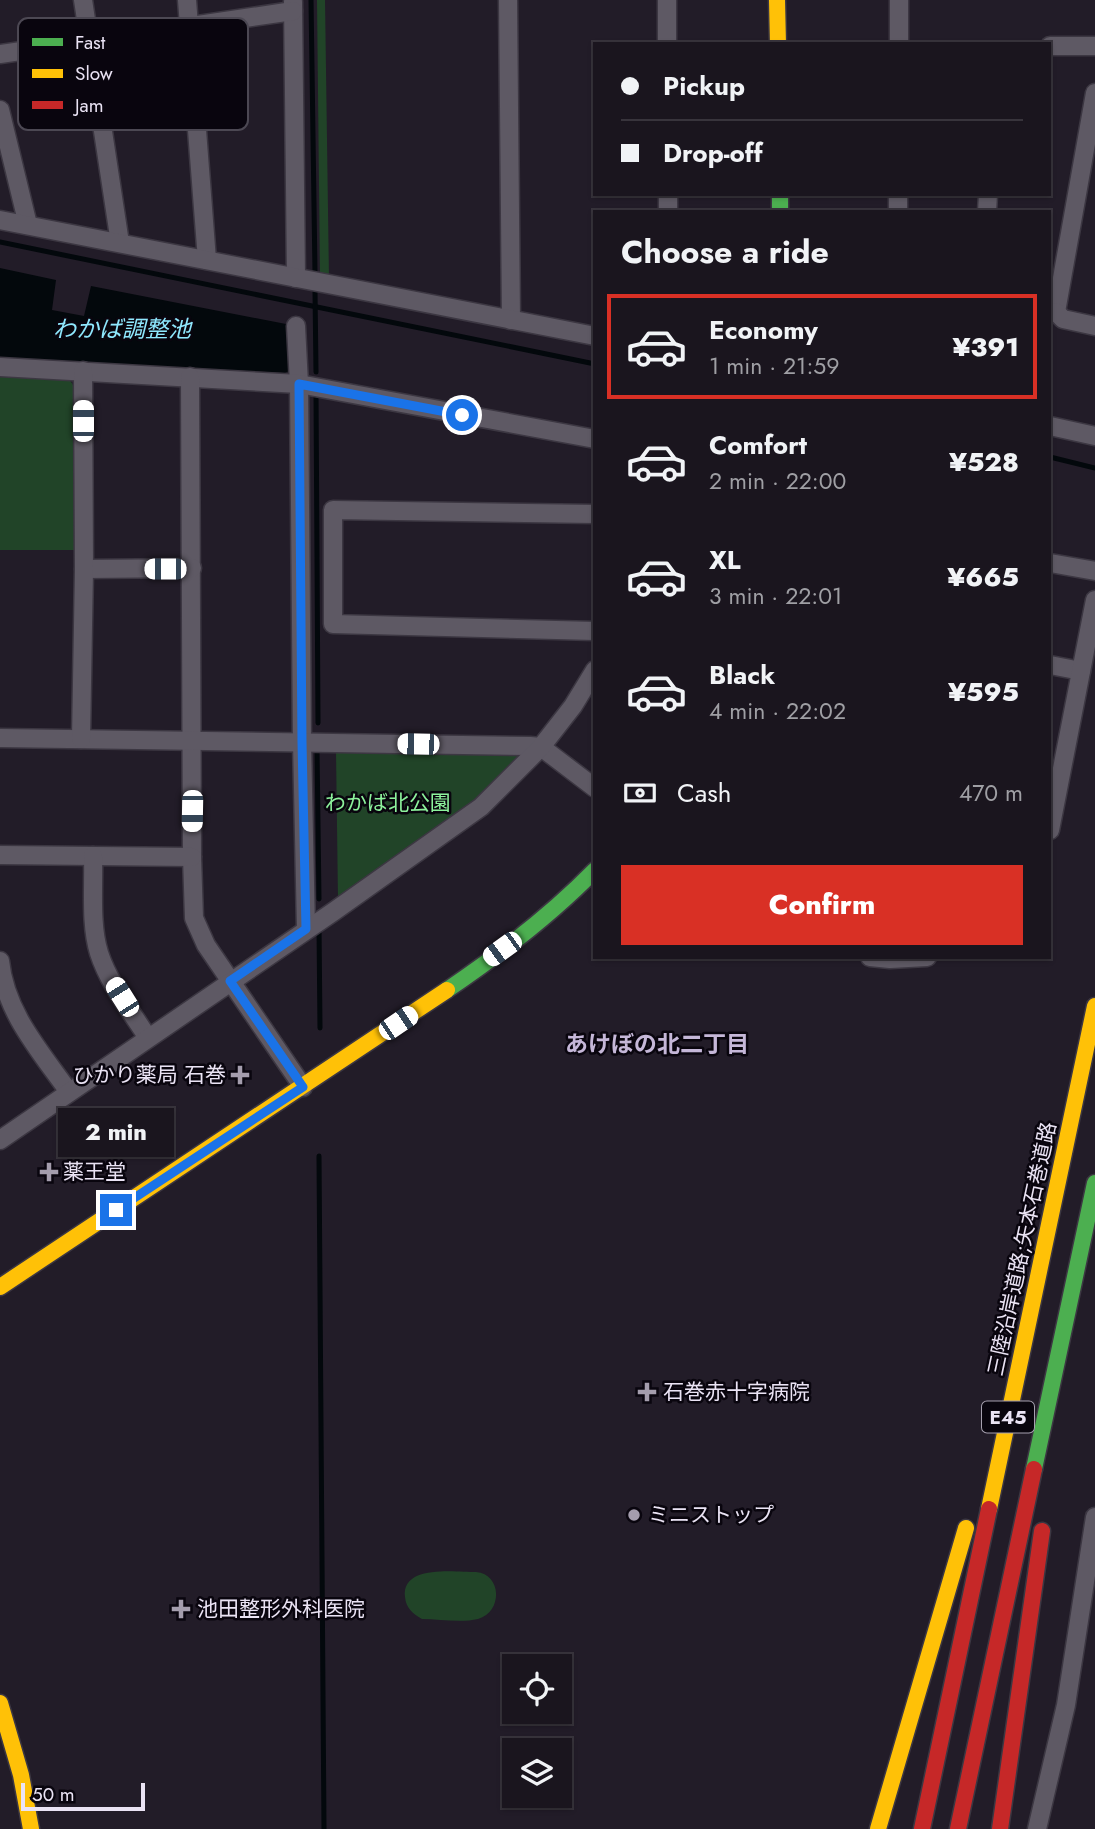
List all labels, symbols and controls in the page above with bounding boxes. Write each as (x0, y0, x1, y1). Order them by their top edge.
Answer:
legend (18, 18, 248, 130)
text: Fast (75, 29, 106, 56)
text: Slow (75, 60, 113, 87)
text: Pickup (663, 67, 745, 105)
text: Jam (72, 92, 104, 119)
text: Drop-off (663, 134, 763, 172)
text: Choose a ride (621, 229, 829, 275)
text: Economy (709, 311, 818, 349)
water label: わかば調整池 (53, 312, 193, 346)
icon: car (625, 315, 688, 378)
text: ¥391 (952, 328, 1019, 366)
text: 1 min · 21:59 (709, 349, 840, 383)
route start (446, 399, 478, 431)
car (73, 400, 94, 442)
text: Comfort (709, 426, 807, 464)
icon: car (625, 430, 688, 493)
text: ¥528 (949, 443, 1019, 481)
text: 2 min · 22:00 (709, 464, 846, 498)
text: XL (709, 541, 741, 579)
icon: car (625, 545, 688, 608)
text: ¥665 (947, 558, 1019, 596)
car (145, 559, 187, 580)
text: 3 min · 22:01 (709, 579, 842, 613)
text: Black (709, 656, 775, 694)
icon: car (625, 660, 688, 723)
text: ¥595 (948, 673, 1019, 711)
text: 4 min · 22:02 (709, 694, 846, 728)
car (397, 733, 440, 755)
icon: cash (621, 774, 659, 812)
text: Cash (677, 774, 731, 812)
text: 470 m (959, 776, 1023, 810)
park label: わかば北公園 (325, 788, 451, 818)
car (182, 790, 203, 832)
button: Confirm (621, 865, 1023, 945)
car (479, 928, 526, 970)
car (102, 974, 143, 1020)
car (375, 1003, 422, 1043)
district label: あけぼの北二丁目 (565, 1027, 749, 1061)
place label: ひかり薬局 石巻 (73, 1060, 226, 1090)
marker: ひかり薬局 石巻 (232, 1067, 248, 1083)
callout: 2 min (58, 1108, 174, 1158)
text: 2 min (85, 1115, 147, 1149)
street label: 三陸沿岸道路;矢本石巻道路 (980, 1119, 1064, 1379)
place label: 薬王堂 (63, 1157, 126, 1187)
marker: 薬王堂 (41, 1164, 57, 1180)
route end (100, 1194, 132, 1226)
place label: 石巻赤十字病院 (663, 1377, 810, 1407)
marker: 石巻赤十字病院 (637, 1382, 657, 1402)
road number: E45 (982, 1401, 1034, 1432)
place label: ミニストップ (648, 1500, 774, 1530)
marker: ミニストップ (626, 1507, 642, 1523)
place label: 池田整形外科医院 (197, 1594, 365, 1624)
marker: 池田整形外科医院 (171, 1599, 191, 1619)
map controls (502, 1654, 572, 1808)
button: locate (502, 1654, 572, 1724)
button: layers (502, 1738, 572, 1808)
scale bar (21, 1780, 145, 1812)
text: 50 m (32, 1781, 75, 1808)

